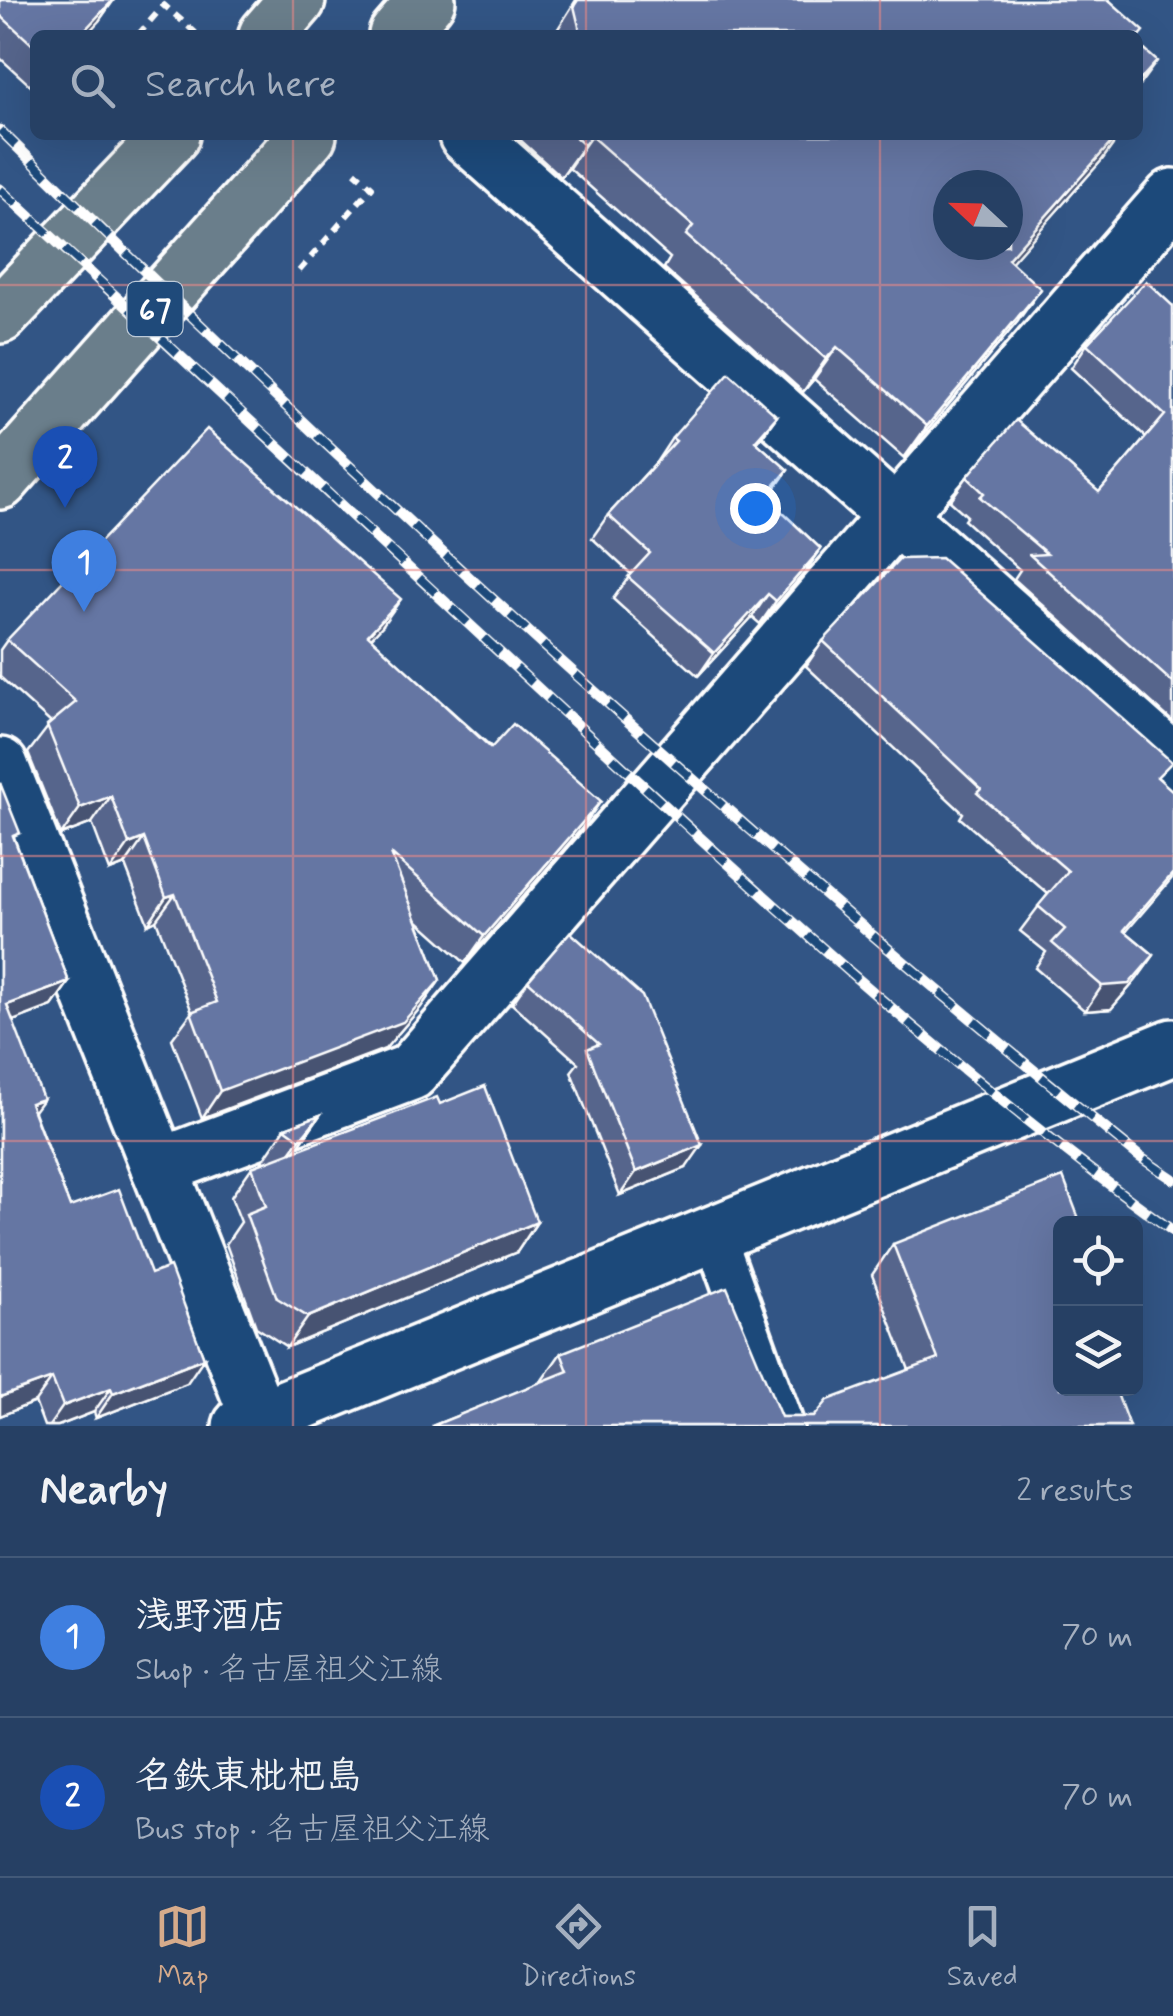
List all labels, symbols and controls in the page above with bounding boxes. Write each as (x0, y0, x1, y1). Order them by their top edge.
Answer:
search box (30, 30, 1143, 140)
icon: search (65, 58, 120, 113)
text: Search here (145, 61, 336, 110)
north arrow (933, 170, 1023, 260)
road number: 67 (128, 282, 182, 336)
pin: 2 (32, 426, 98, 508)
your location (730, 483, 781, 534)
pin: 1 (52, 530, 116, 612)
map controls (1053, 1216, 1143, 1396)
button: locate (1053, 1216, 1143, 1306)
button: layers (1053, 1306, 1143, 1396)
text: Nearby (40, 1464, 168, 1519)
text: 2 results (1016, 1470, 1133, 1512)
text: 浅野酒店 (135, 1593, 287, 1642)
text: 1 (65, 1616, 80, 1658)
text: 70 m (1061, 1616, 1133, 1658)
text: Shop · 名古屋祖父江線 (135, 1649, 442, 1691)
text: 名鉄東枇杷島 (135, 1753, 363, 1802)
text: 2 (65, 1776, 80, 1818)
text: 70 m (1061, 1776, 1133, 1818)
text: Bus stop · 名古屋祖父江線 (135, 1809, 490, 1851)
tab: Map (155, 1899, 210, 1996)
tab: Directions (521, 1899, 636, 1996)
tab: Saved (947, 1899, 1018, 1996)

